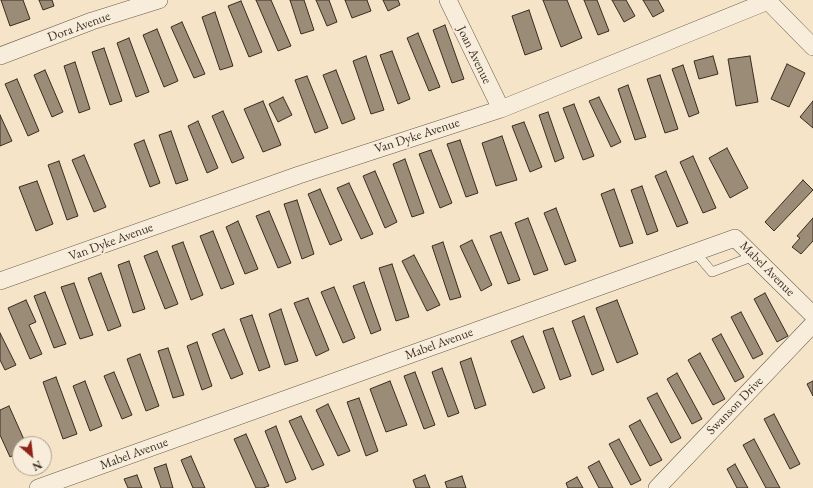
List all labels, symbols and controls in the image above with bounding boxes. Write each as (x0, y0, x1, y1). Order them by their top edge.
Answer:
street label: Dora Avenue (45, 8, 113, 46)
street label: Joan Avenue (453, 23, 495, 87)
street label: Van Dyke Avenue (372, 115, 462, 157)
street label: Van Dyke Avenue (67, 220, 155, 264)
street label: Mabel Avenue (736, 238, 798, 300)
street label: Mabel Avenue (403, 324, 475, 364)
street label: Swanson Drive (703, 374, 767, 438)
street label: Mabel Avenue (98, 434, 170, 474)
north arrow (12, 436, 52, 476)
text: N (30, 457, 44, 474)

